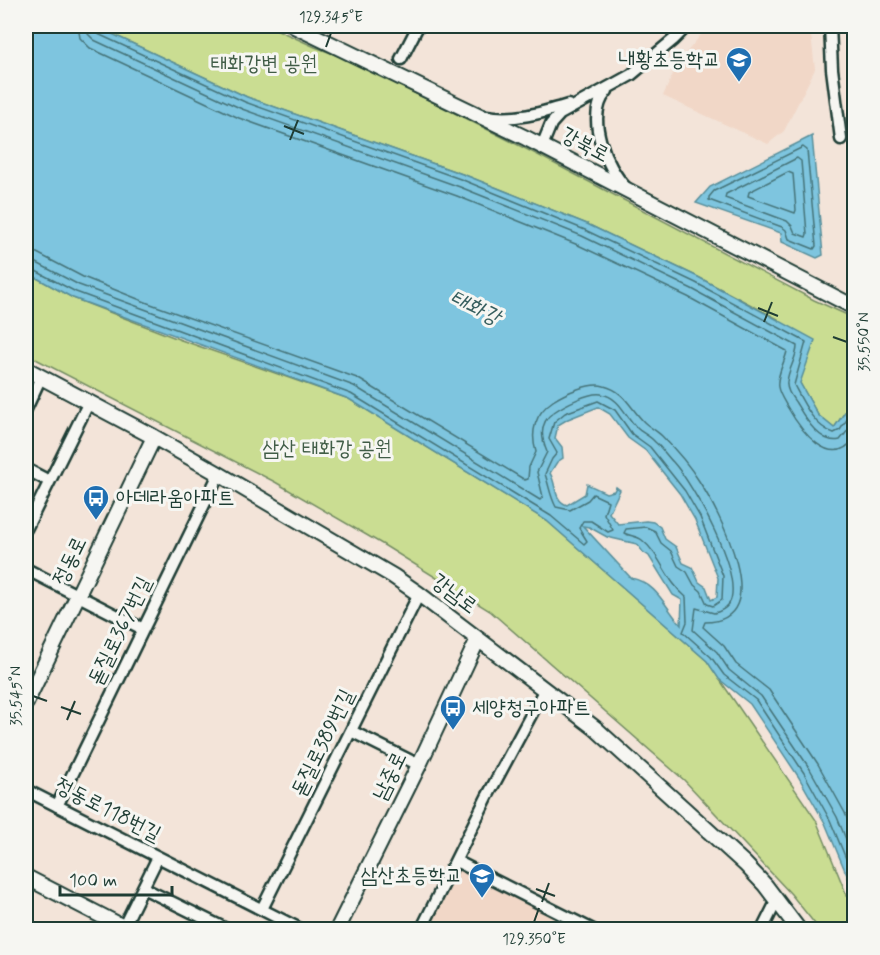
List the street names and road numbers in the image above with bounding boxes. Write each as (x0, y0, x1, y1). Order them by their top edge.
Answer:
street label: 강북로 (556, 121, 614, 169)
street label: 정동로 (46, 532, 94, 590)
street label: 강남로 (425, 568, 483, 620)
street label: 돋질로367번길 (82, 572, 158, 690)
street label: 돋질로389번길 (285, 685, 361, 801)
street label: 남중로 (366, 747, 414, 805)
street label: 정동로118번길 (50, 771, 166, 849)

